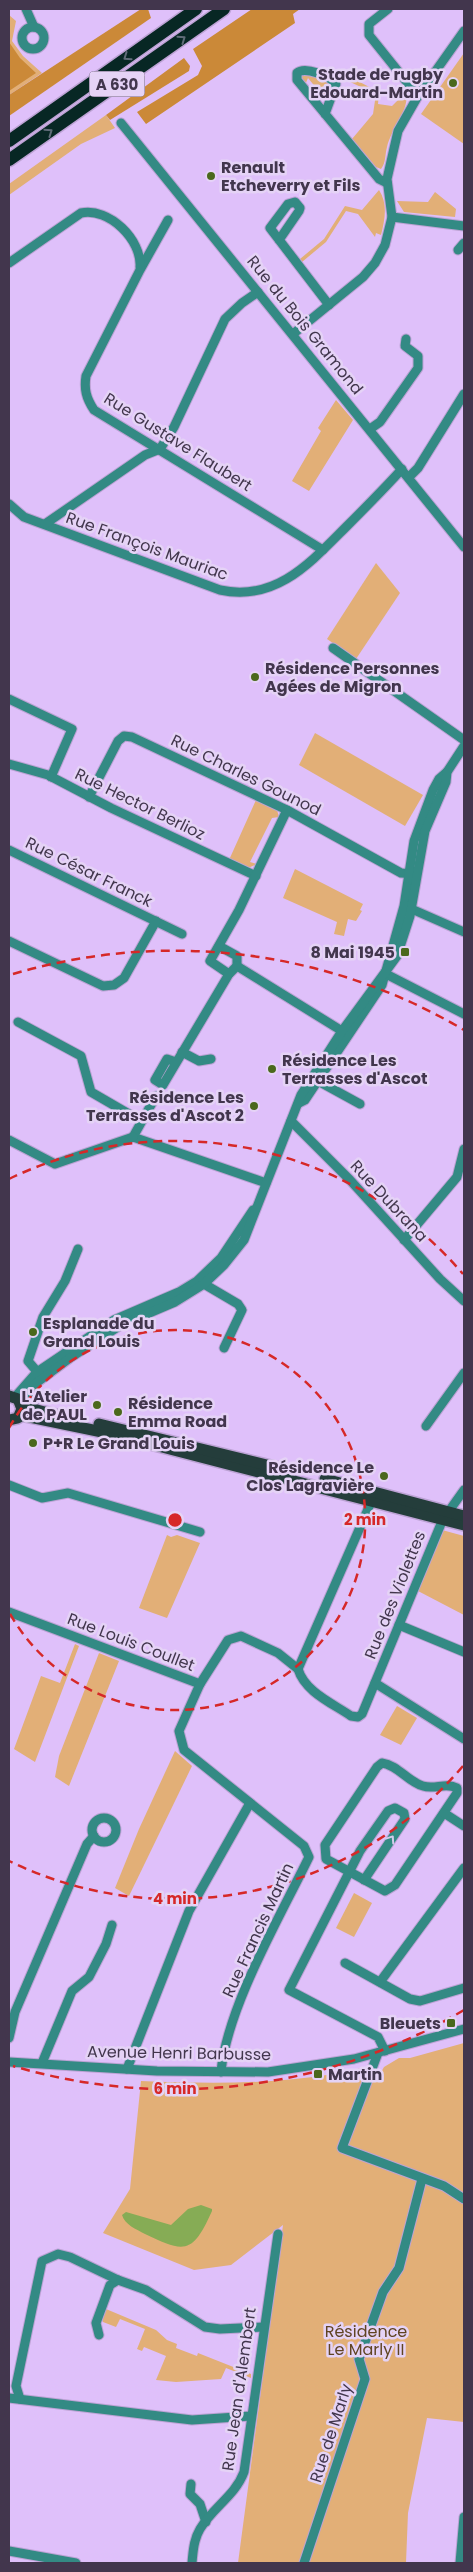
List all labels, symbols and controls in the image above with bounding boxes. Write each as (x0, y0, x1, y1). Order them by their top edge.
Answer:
one-way arrow (176, 36, 186, 45)
one-way arrow (124, 51, 133, 60)
place label: Stade de rugby Edouard-Martin (310, 63, 444, 104)
road number: A 630 (90, 72, 144, 96)
marker: Stade de rugby Edouard-Martin (447, 77, 459, 89)
one-way arrow (43, 129, 53, 138)
place label: Renault Etcheverry et Fils (221, 156, 360, 197)
marker: Renault Etcheverry et Fils (205, 170, 217, 182)
street label: Rue du Bois Gramond (242, 250, 368, 400)
street label: Rue Gustave Flaubert (100, 387, 257, 497)
street label: Rue François Mauriac (63, 506, 232, 586)
place label: Résidence Personnes Agées de Migron (265, 657, 440, 698)
marker: Résidence Personnes Agées de Migron (249, 671, 261, 683)
street label: Rue Charles Gounod (167, 729, 325, 821)
street label: Rue Hector Berlioz (71, 762, 209, 846)
street label: Rue César Franck (22, 831, 157, 913)
place label: 8 Mai 1945 (310, 941, 395, 964)
marker: 8 Mai 1945 (399, 946, 411, 958)
place label: Résidence Les Terrasses d'Ascot (282, 1049, 427, 1090)
marker: Résidence Les Terrasses d'Ascot (266, 1063, 278, 1075)
place label: Résidence Les Terrasses d'Ascot 2 (86, 1086, 244, 1127)
marker: Résidence Les Terrasses d'Ascot 2 (248, 1100, 260, 1112)
street label: Rue Dubrana (345, 1155, 433, 1247)
place label: Esplanade du Grand Louis (43, 1312, 154, 1353)
marker: Esplanade du Grand Louis (27, 1326, 39, 1338)
place label: L'Atelier de PAUL (22, 1385, 87, 1426)
place label: Résidence Emma Road (128, 1392, 227, 1433)
marker: L'Atelier de PAUL (91, 1399, 103, 1411)
marker: Résidence Emma Road (112, 1406, 124, 1418)
place label: P+R Le Grand Louis (43, 1432, 195, 1455)
marker: P+R Le Grand Louis (27, 1437, 39, 1449)
place label: Résidence Le Clos Lagravière (246, 1456, 374, 1497)
marker: Résidence Le Clos Lagravière (378, 1470, 390, 1482)
text: 2 min (344, 1509, 386, 1530)
centre of rings (166, 1511, 184, 1529)
street label: Rue des Violettes (359, 1528, 431, 1662)
street label: Rue Louis Coullet (64, 1607, 198, 1677)
one-way arrow (385, 1836, 394, 1845)
street label: Rue Francis Martin (217, 1859, 299, 2001)
text: 4 min (153, 1888, 197, 1909)
place label: Bleuets (380, 2012, 441, 2035)
marker: Bleuets (445, 2017, 457, 2029)
street label: Avenue Henri Barbusse (87, 2040, 271, 2066)
place label: Martin (328, 2063, 382, 2086)
marker: Martin (312, 2068, 324, 2080)
text: 6 min (153, 2078, 197, 2099)
street label: Rue Jean d'Alembert (216, 2306, 262, 2472)
park label: Résidence Le Marly II (325, 2320, 407, 2361)
street label: Rue de Marly (304, 2381, 358, 2485)

